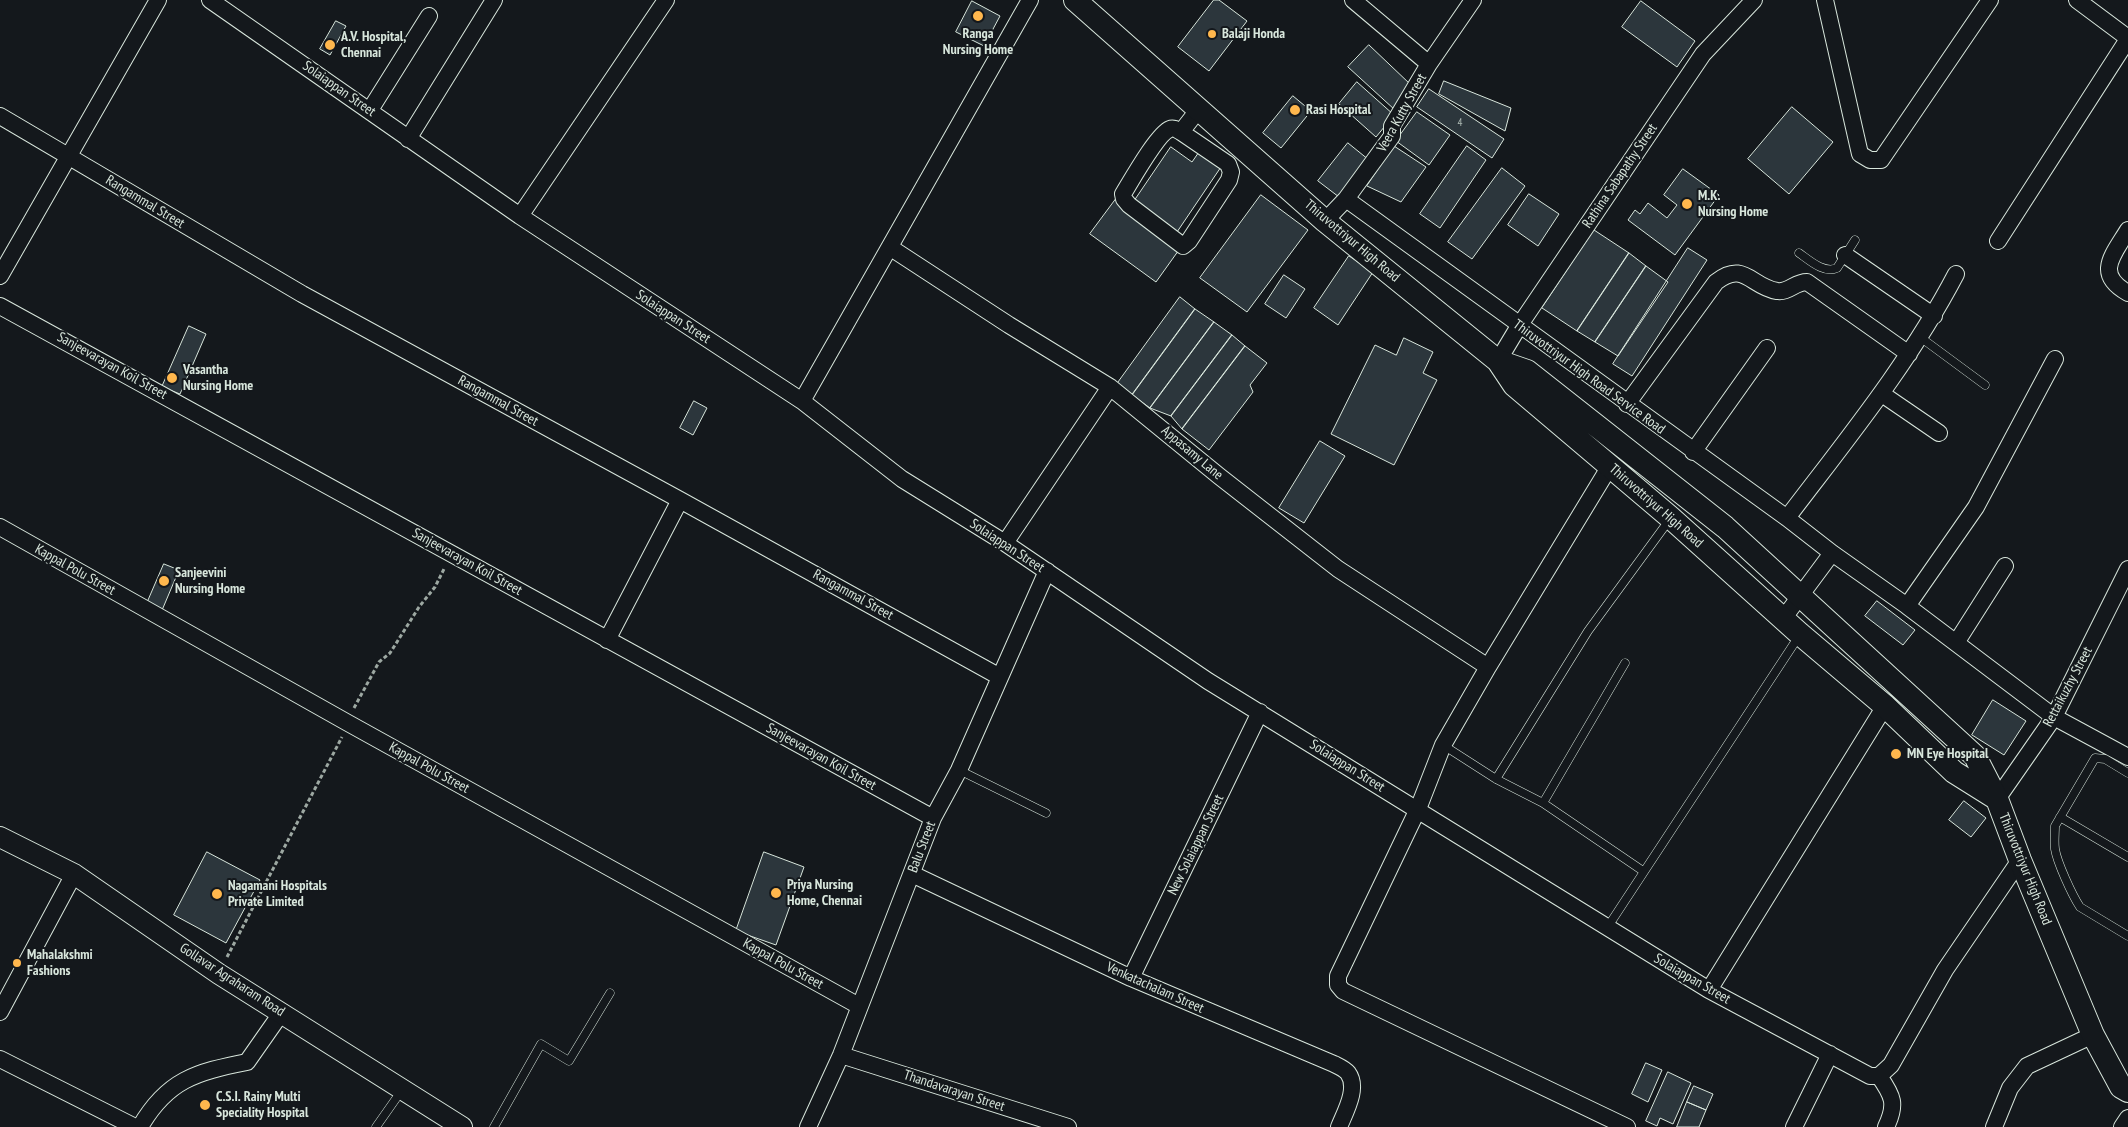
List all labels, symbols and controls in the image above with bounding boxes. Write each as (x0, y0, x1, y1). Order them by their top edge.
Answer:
marker: Ranga Nursing Home (971, 9, 985, 23)
place label: Ranga Nursing Home (943, 26, 1013, 58)
place label: Balaji Honda (1222, 26, 1285, 42)
marker: Balaji Honda (1206, 28, 1218, 40)
place label: A.V. Hospital, Chennai (341, 29, 406, 62)
marker: A.V. Hospital, Chennai (323, 38, 337, 52)
street label: Solaiappan Street (299, 58, 379, 120)
street label: Veera Kutty Street (1374, 71, 1430, 155)
place label: Rasi Hospital (1306, 102, 1371, 118)
marker: Rasi Hospital (1288, 103, 1302, 117)
house number: 4 (1458, 116, 1462, 130)
street label: Rathina Sabapathy Street (1579, 121, 1661, 231)
street label: Rangammal Street (102, 172, 188, 232)
place label: M.K. Nursing Home (1698, 188, 1768, 220)
street label: Thiruvottriyur High Road (1301, 196, 1403, 286)
marker: M.K. Nursing Home (1680, 197, 1694, 211)
street label: Solaiappan Street (633, 287, 713, 347)
street label: Thiruvottriyur High Road Service Road (1510, 316, 1668, 438)
street label: Sanjeevarayan Koil Street (54, 329, 170, 403)
place label: Vasantha Nursing Home (183, 362, 253, 394)
marker: Vasantha Nursing Home (165, 371, 179, 385)
street label: Rangammal Street (455, 372, 541, 430)
street label: Appasamy Lane (1158, 422, 1226, 484)
street label: Thiruvottriyur High Road (1606, 461, 1706, 551)
street label: Solaiappan Street (967, 516, 1047, 576)
street label: Sanjeevarayan Koil Street (409, 525, 525, 599)
street label: Kappal Polu Street (32, 541, 118, 599)
place label: Sanjeevini Nursing Home (175, 565, 245, 598)
street label: Rangammal Street (810, 566, 896, 624)
marker: Sanjeevini Nursing Home (157, 574, 171, 588)
street label: Rettaikuzhy Street (2040, 644, 2096, 730)
street label: Sanjeevarayan Koil Street (763, 720, 879, 794)
street label: Solaiappan Street (1306, 736, 1388, 796)
street label: Kappal Polu Street (386, 739, 472, 797)
place label: MN Eye Hospital (1907, 746, 1988, 762)
marker: MN Eye Hospital (1889, 747, 1903, 761)
street label: New Solaiappan Street (1164, 792, 1228, 898)
street label: Thiruvottriyur High Road (1995, 811, 2055, 927)
street label: Balu Street (905, 819, 939, 875)
place label: Priya Nursing Home, Chennai (787, 877, 862, 910)
place label: Nagamani Hospitals Private Limited (228, 878, 327, 910)
marker: Priya Nursing Home, Chennai (769, 886, 783, 900)
marker: Nagamani Hospitals Private Limited (210, 887, 224, 901)
street label: Kappal Polu Street (740, 935, 826, 993)
street label: Gollavar Agraharam Road (176, 940, 288, 1020)
place label: Mahalakshmi Fashions (27, 947, 93, 980)
street label: Solaiappan Street (1651, 950, 1733, 1008)
marker: Mahalakshmi Fashions (11, 957, 23, 969)
street label: Venkatachalam Street (1104, 959, 1206, 1017)
street label: Thandavarayan Street (901, 1067, 1007, 1115)
place label: C.S.I. Rainy Multi Speciality Hospital (216, 1089, 308, 1122)
marker: C.S.I. Rainy Multi Speciality Hospital (198, 1098, 212, 1112)

